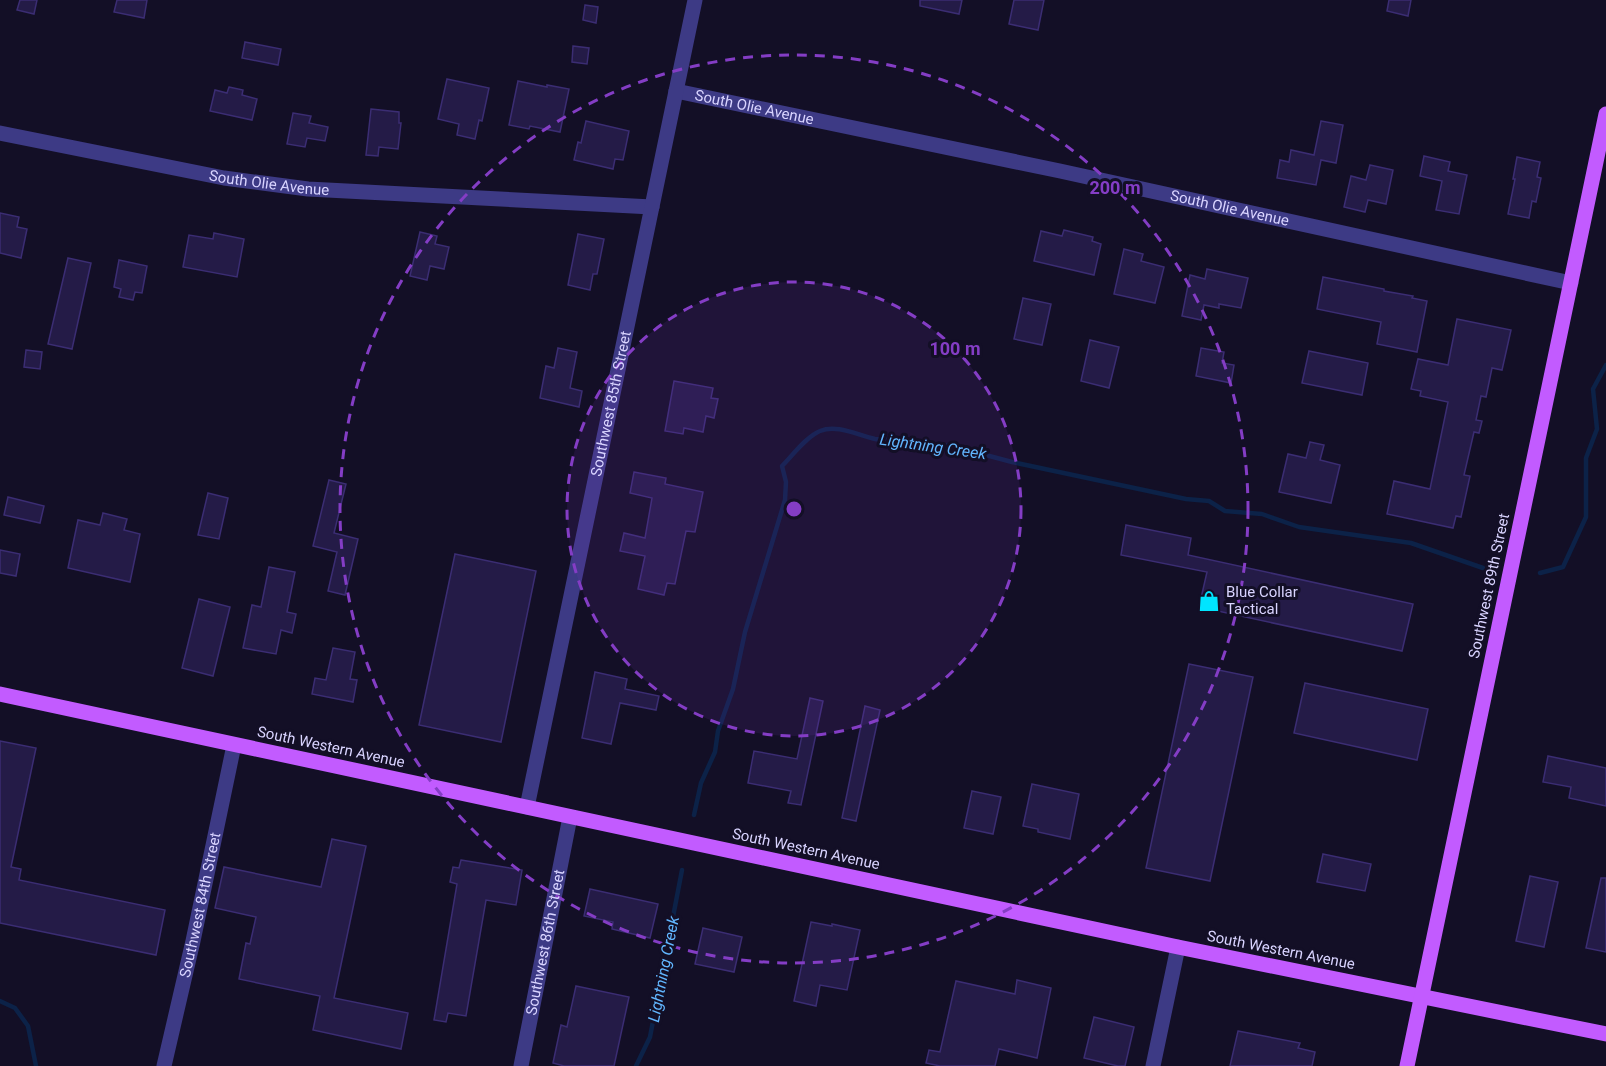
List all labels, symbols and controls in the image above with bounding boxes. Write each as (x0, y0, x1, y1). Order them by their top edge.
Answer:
street label: South Olie Avenue (693, 86, 815, 128)
street label: South Olie Avenue (207, 166, 330, 199)
text: 200 m (1089, 177, 1141, 198)
street label: South Olie Avenue (1169, 186, 1291, 230)
street label: Southwest 85th Street (587, 329, 635, 478)
text: 100 m (929, 338, 981, 359)
water label: Lightning Creek (878, 430, 989, 464)
centre of rings (784, 499, 804, 519)
street label: Southwest 89th Street (1465, 512, 1513, 660)
place label: Blue Collar Tactical (1226, 583, 1298, 618)
shop icon: Blue Collar Tactical (1197, 589, 1221, 613)
street label: South Western Avenue (256, 723, 406, 771)
street label: South Western Avenue (731, 825, 881, 873)
street label: Southwest 84th Street (176, 831, 224, 979)
street label: Southwest 86th Street (522, 868, 568, 1017)
water label: Lightning Creek (644, 913, 683, 1024)
street label: South Western Avenue (1205, 927, 1357, 973)

